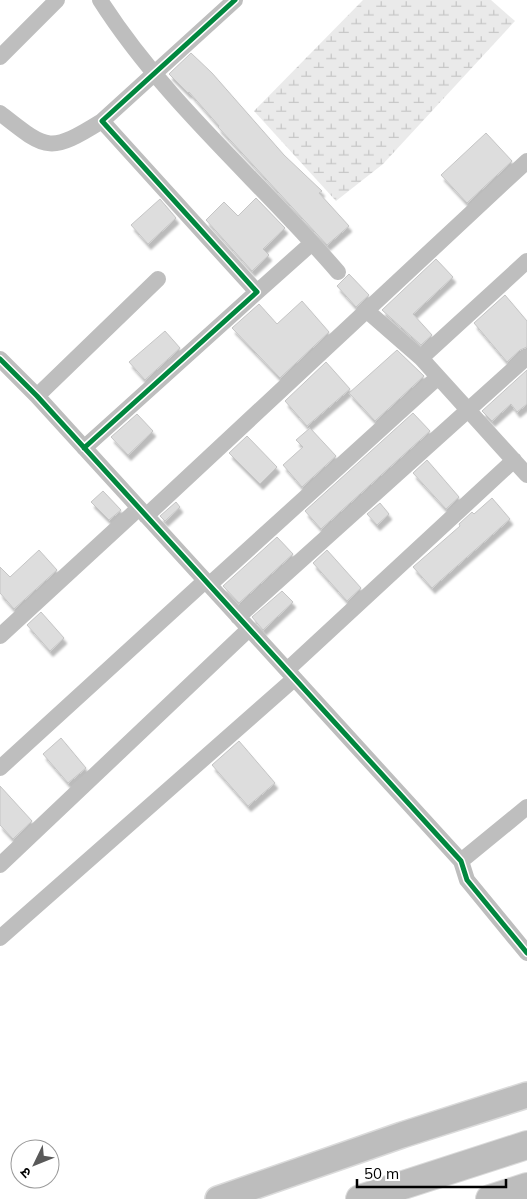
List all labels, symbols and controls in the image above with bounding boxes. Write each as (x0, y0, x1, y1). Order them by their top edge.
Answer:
north arrow (10, 1139, 60, 1189)
scale bar (357, 1156, 506, 1188)
text: उ (16, 1163, 35, 1182)
text: 50 m (364, 1164, 399, 1183)

